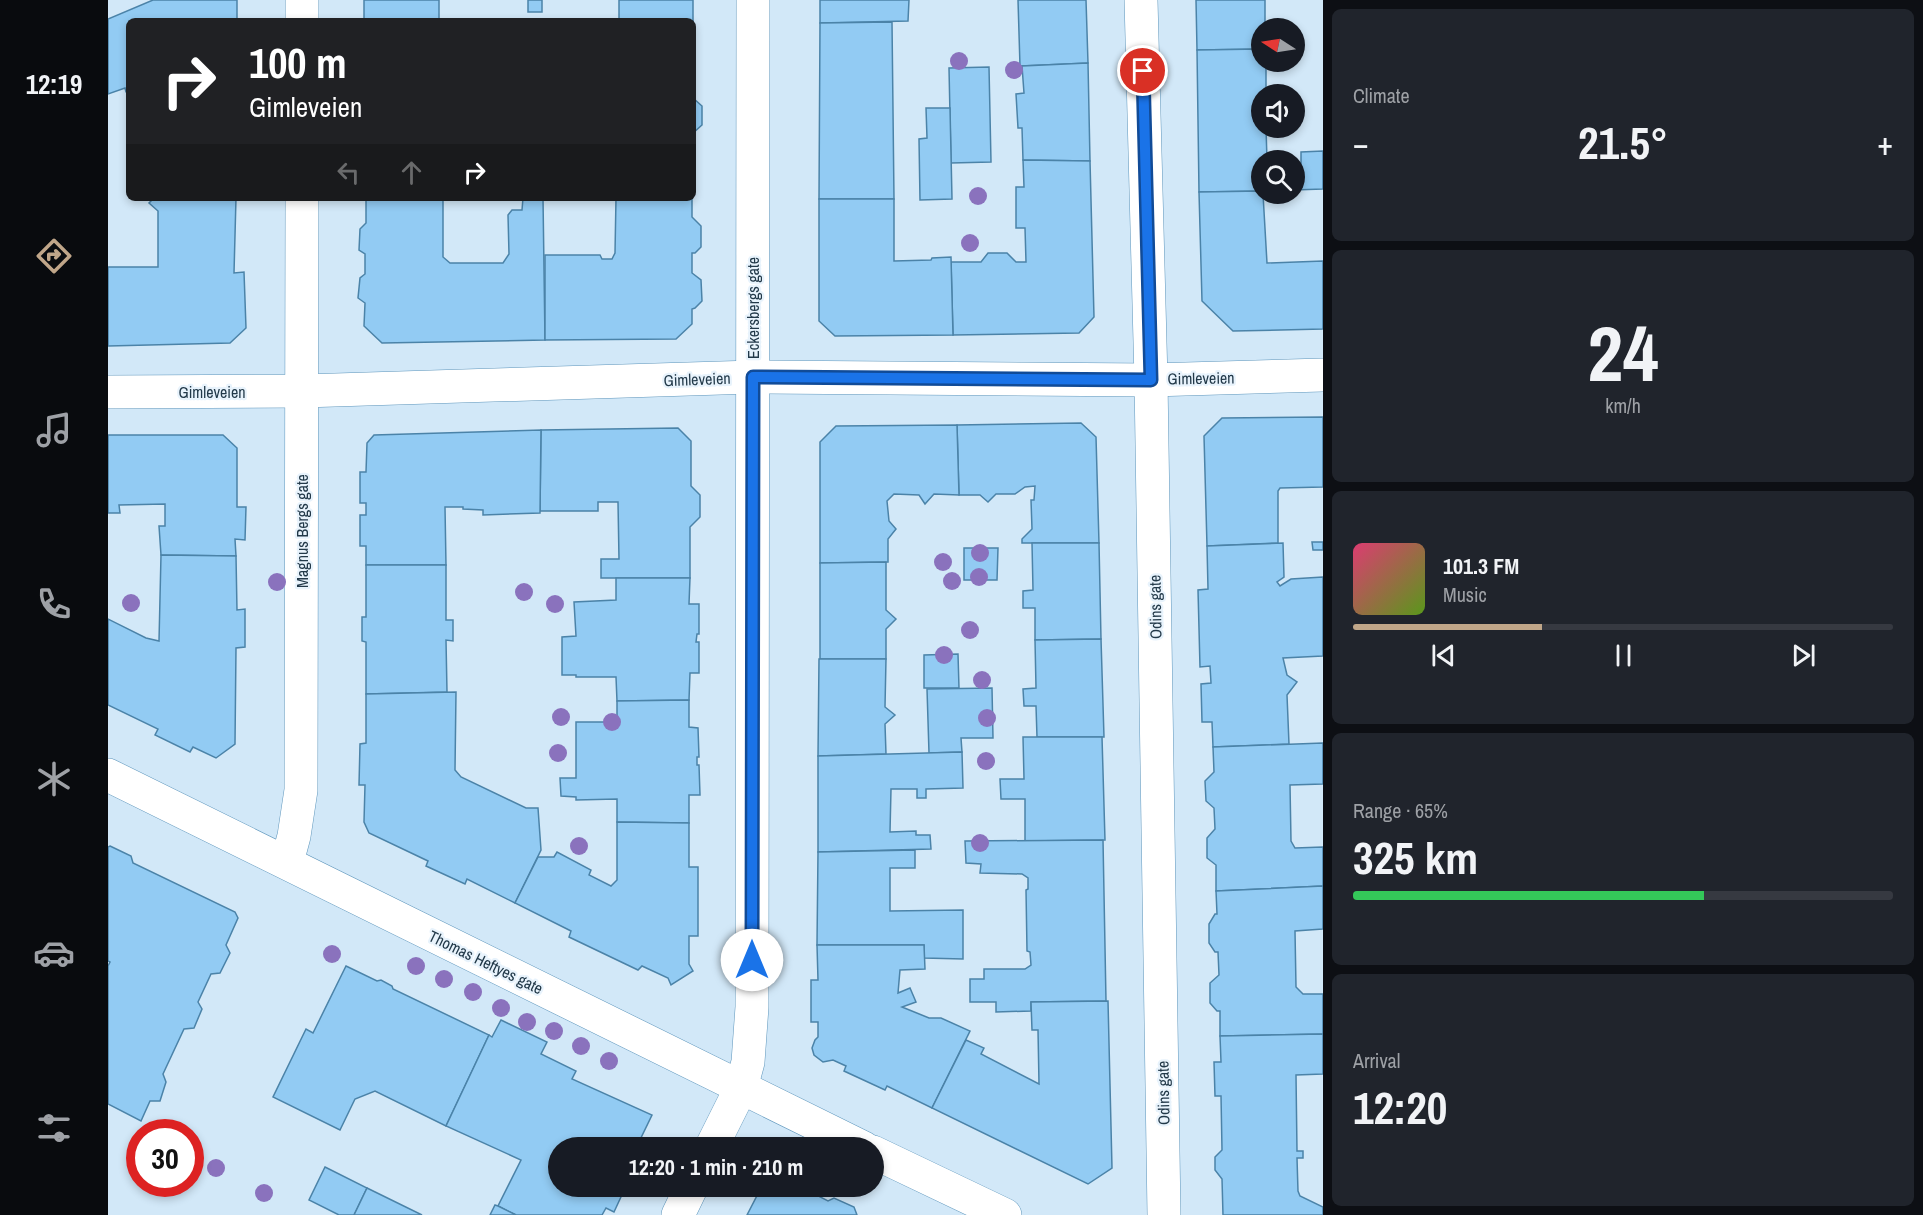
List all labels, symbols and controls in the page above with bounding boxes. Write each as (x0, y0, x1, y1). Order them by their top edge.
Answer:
north arrow (1251, 18, 1305, 72)
map controls (1251, 18, 1305, 204)
text: 100 m (249, 35, 347, 91)
icon: right (150, 42, 228, 120)
pin (1117, 45, 1168, 96)
icon: arrive (1126, 54, 1159, 87)
text: 12:19 (26, 66, 82, 102)
text: Climate (1353, 82, 1410, 109)
button: sound (1251, 84, 1305, 138)
text: Gimleveien (249, 89, 362, 125)
text: 21.5° (1578, 112, 1668, 173)
text: − (1353, 121, 1369, 165)
text: + (1877, 121, 1893, 165)
button: search (1251, 150, 1305, 204)
icon: left (332, 156, 365, 189)
icon: ahead (395, 156, 428, 189)
icon: right (458, 156, 491, 189)
icon: directions (33, 235, 75, 277)
street label: Eckersbergs gate (742, 257, 764, 359)
text: 24 (1587, 300, 1659, 405)
street label: Gimleveien (1167, 366, 1235, 390)
street label: Gimleveien (663, 367, 731, 391)
street label: Gimleveien (178, 381, 246, 403)
text: km/h (1605, 392, 1641, 419)
icon: music (33, 409, 75, 451)
street label: Magnus Bergs gate (291, 474, 313, 588)
text: 101.3 FM (1443, 551, 1519, 581)
street label: Odins gate (1143, 575, 1167, 639)
text: Music (1443, 581, 1487, 608)
icon: phone (33, 583, 75, 625)
icon: previous (1427, 639, 1460, 672)
icon: pause (1607, 639, 1640, 672)
icon: next (1787, 639, 1820, 672)
icon: climate (33, 758, 75, 800)
text: Range · 65% (1353, 797, 1448, 824)
text: 325 km (1353, 827, 1478, 888)
street label: Thomas Heftyes gate (425, 925, 547, 999)
position arrow (720, 928, 784, 992)
icon: car (33, 932, 75, 974)
text: Arrival (1353, 1047, 1400, 1074)
street label: Odins gate (1151, 1061, 1175, 1125)
text: 12:20 (1353, 1077, 1447, 1138)
icon: filters (33, 1107, 75, 1149)
speed limit sign: 30 (126, 1119, 204, 1197)
text: 12:20 · 1 min · 210 m (629, 1152, 803, 1182)

